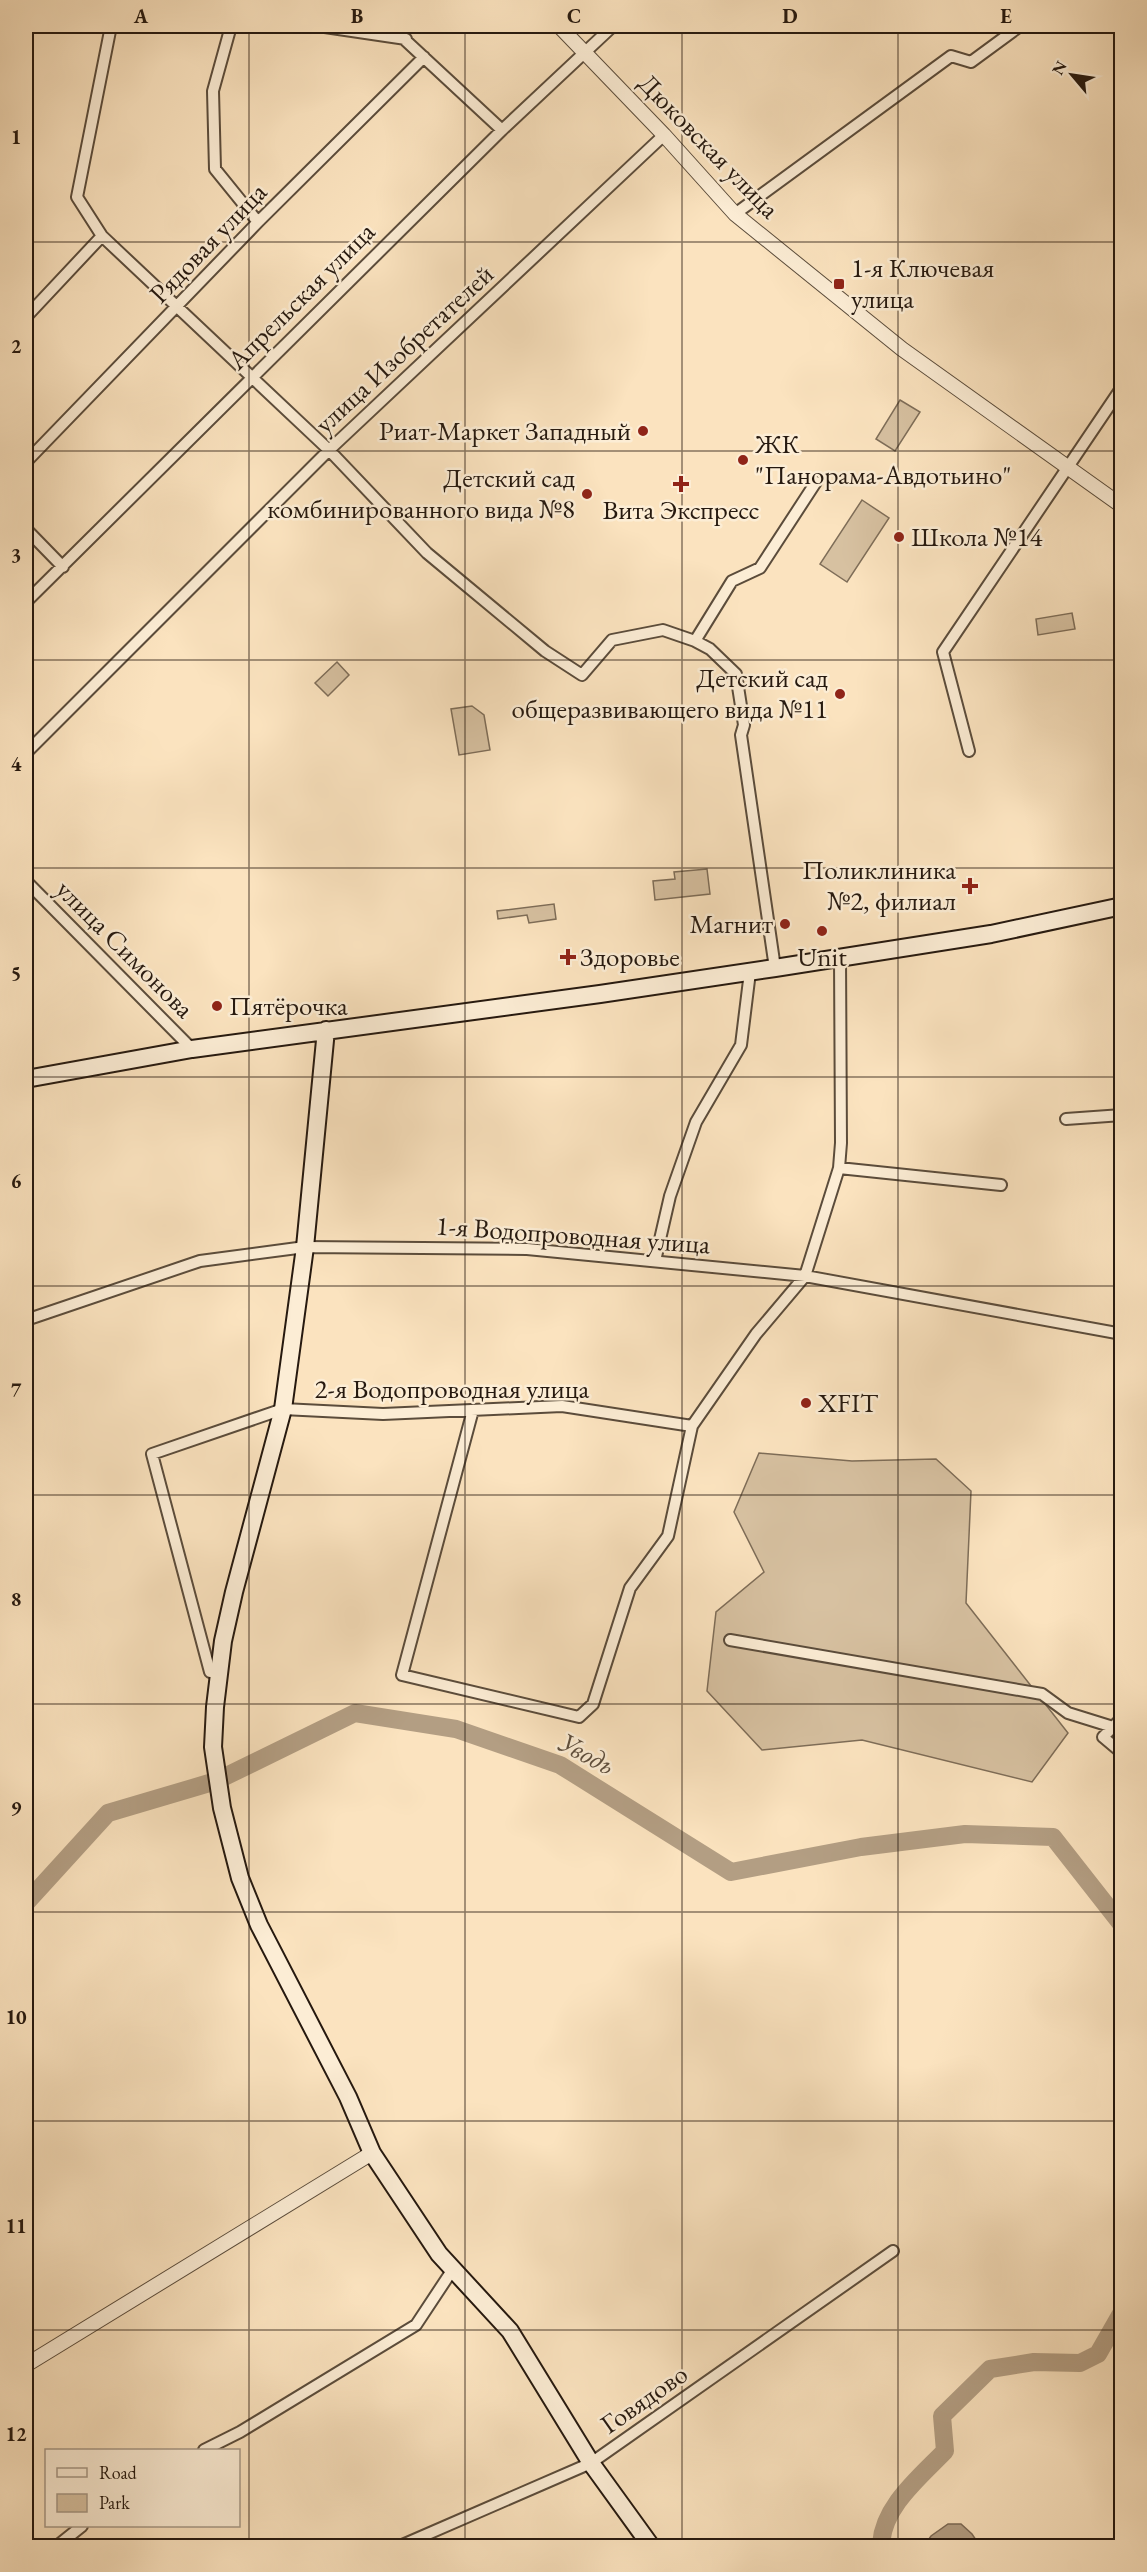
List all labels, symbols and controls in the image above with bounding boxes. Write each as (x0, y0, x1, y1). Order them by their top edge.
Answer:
text: A (133, 3, 149, 29)
text: B (351, 3, 363, 29)
text: C (567, 3, 581, 29)
text: D (782, 3, 798, 29)
text: E (1000, 3, 1012, 29)
north arrow (1042, 45, 1102, 105)
text: N (1047, 57, 1072, 79)
street label: Дюковская улица (631, 66, 788, 226)
text: 1 (11, 124, 21, 150)
street label: Рядовая улица (141, 175, 274, 310)
street label: Апрельская улица (219, 214, 382, 378)
place label: 1-я Ключевая улица (851, 250, 994, 316)
street label: улица Изобретателей (307, 257, 501, 441)
marker: 1-я Ключевая улица (832, 277, 846, 291)
text: 2 (11, 333, 22, 359)
place label: Риат-Маркет Западный (379, 413, 631, 448)
marker: Риат-Маркет Западный (636, 424, 650, 438)
place label: ЖК "Панорама-Авдотьино" (754, 426, 1011, 492)
marker: ЖК "Панорама-Авдотьино" (736, 453, 750, 467)
place label: Детский сад комбинированного вида №8 (267, 460, 575, 526)
marker: Вита Экспресс (674, 477, 688, 491)
marker: Детский сад комбинированного вида №8 (580, 487, 594, 501)
place label: Вита Экспресс (602, 492, 760, 527)
place label: Школа №14 (911, 519, 1044, 554)
marker: Школа №14 (892, 530, 906, 544)
text: 3 (11, 542, 21, 568)
place label: Детский сад общеразвивающего вида №11 (512, 660, 828, 726)
marker: Детский сад общеразвивающего вида №11 (833, 687, 847, 701)
text: 4 (11, 751, 22, 777)
place label: Поликлиника №2, филиал (802, 852, 956, 918)
street label: улица Симонова (49, 872, 202, 1025)
marker: Поликлиника №2, филиал (961, 877, 979, 895)
place label: Магнит (689, 906, 773, 941)
marker: Магнит (778, 917, 792, 931)
marker: Unit (815, 924, 829, 938)
place label: Здоровье (580, 939, 680, 974)
place label: Unit (797, 939, 847, 974)
marker: Здоровье (561, 950, 575, 964)
text: 5 (11, 960, 21, 986)
place label: Пятёрочка (229, 988, 348, 1023)
marker: Пятёрочка (210, 999, 224, 1013)
text: 6 (11, 1168, 22, 1194)
street label: 1-я Водопроводная улица (435, 1207, 712, 1262)
street label: 2-я Водопроводная улица (315, 1371, 590, 1406)
text: 7 (11, 1377, 22, 1403)
place label: XFIT (817, 1385, 879, 1420)
marker: XFIT (799, 1396, 813, 1410)
text: 8 (11, 1586, 21, 1612)
water label: Уводь (552, 1723, 622, 1783)
text: 9 (11, 1795, 22, 1821)
text: 10 (5, 2004, 27, 2030)
text: 11 (5, 2213, 27, 2239)
street label: Говядово (593, 2356, 694, 2441)
text: 12 (5, 2421, 27, 2447)
legend (45, 2449, 240, 2527)
text: Road (99, 2461, 138, 2484)
text: Park (99, 2491, 130, 2514)

